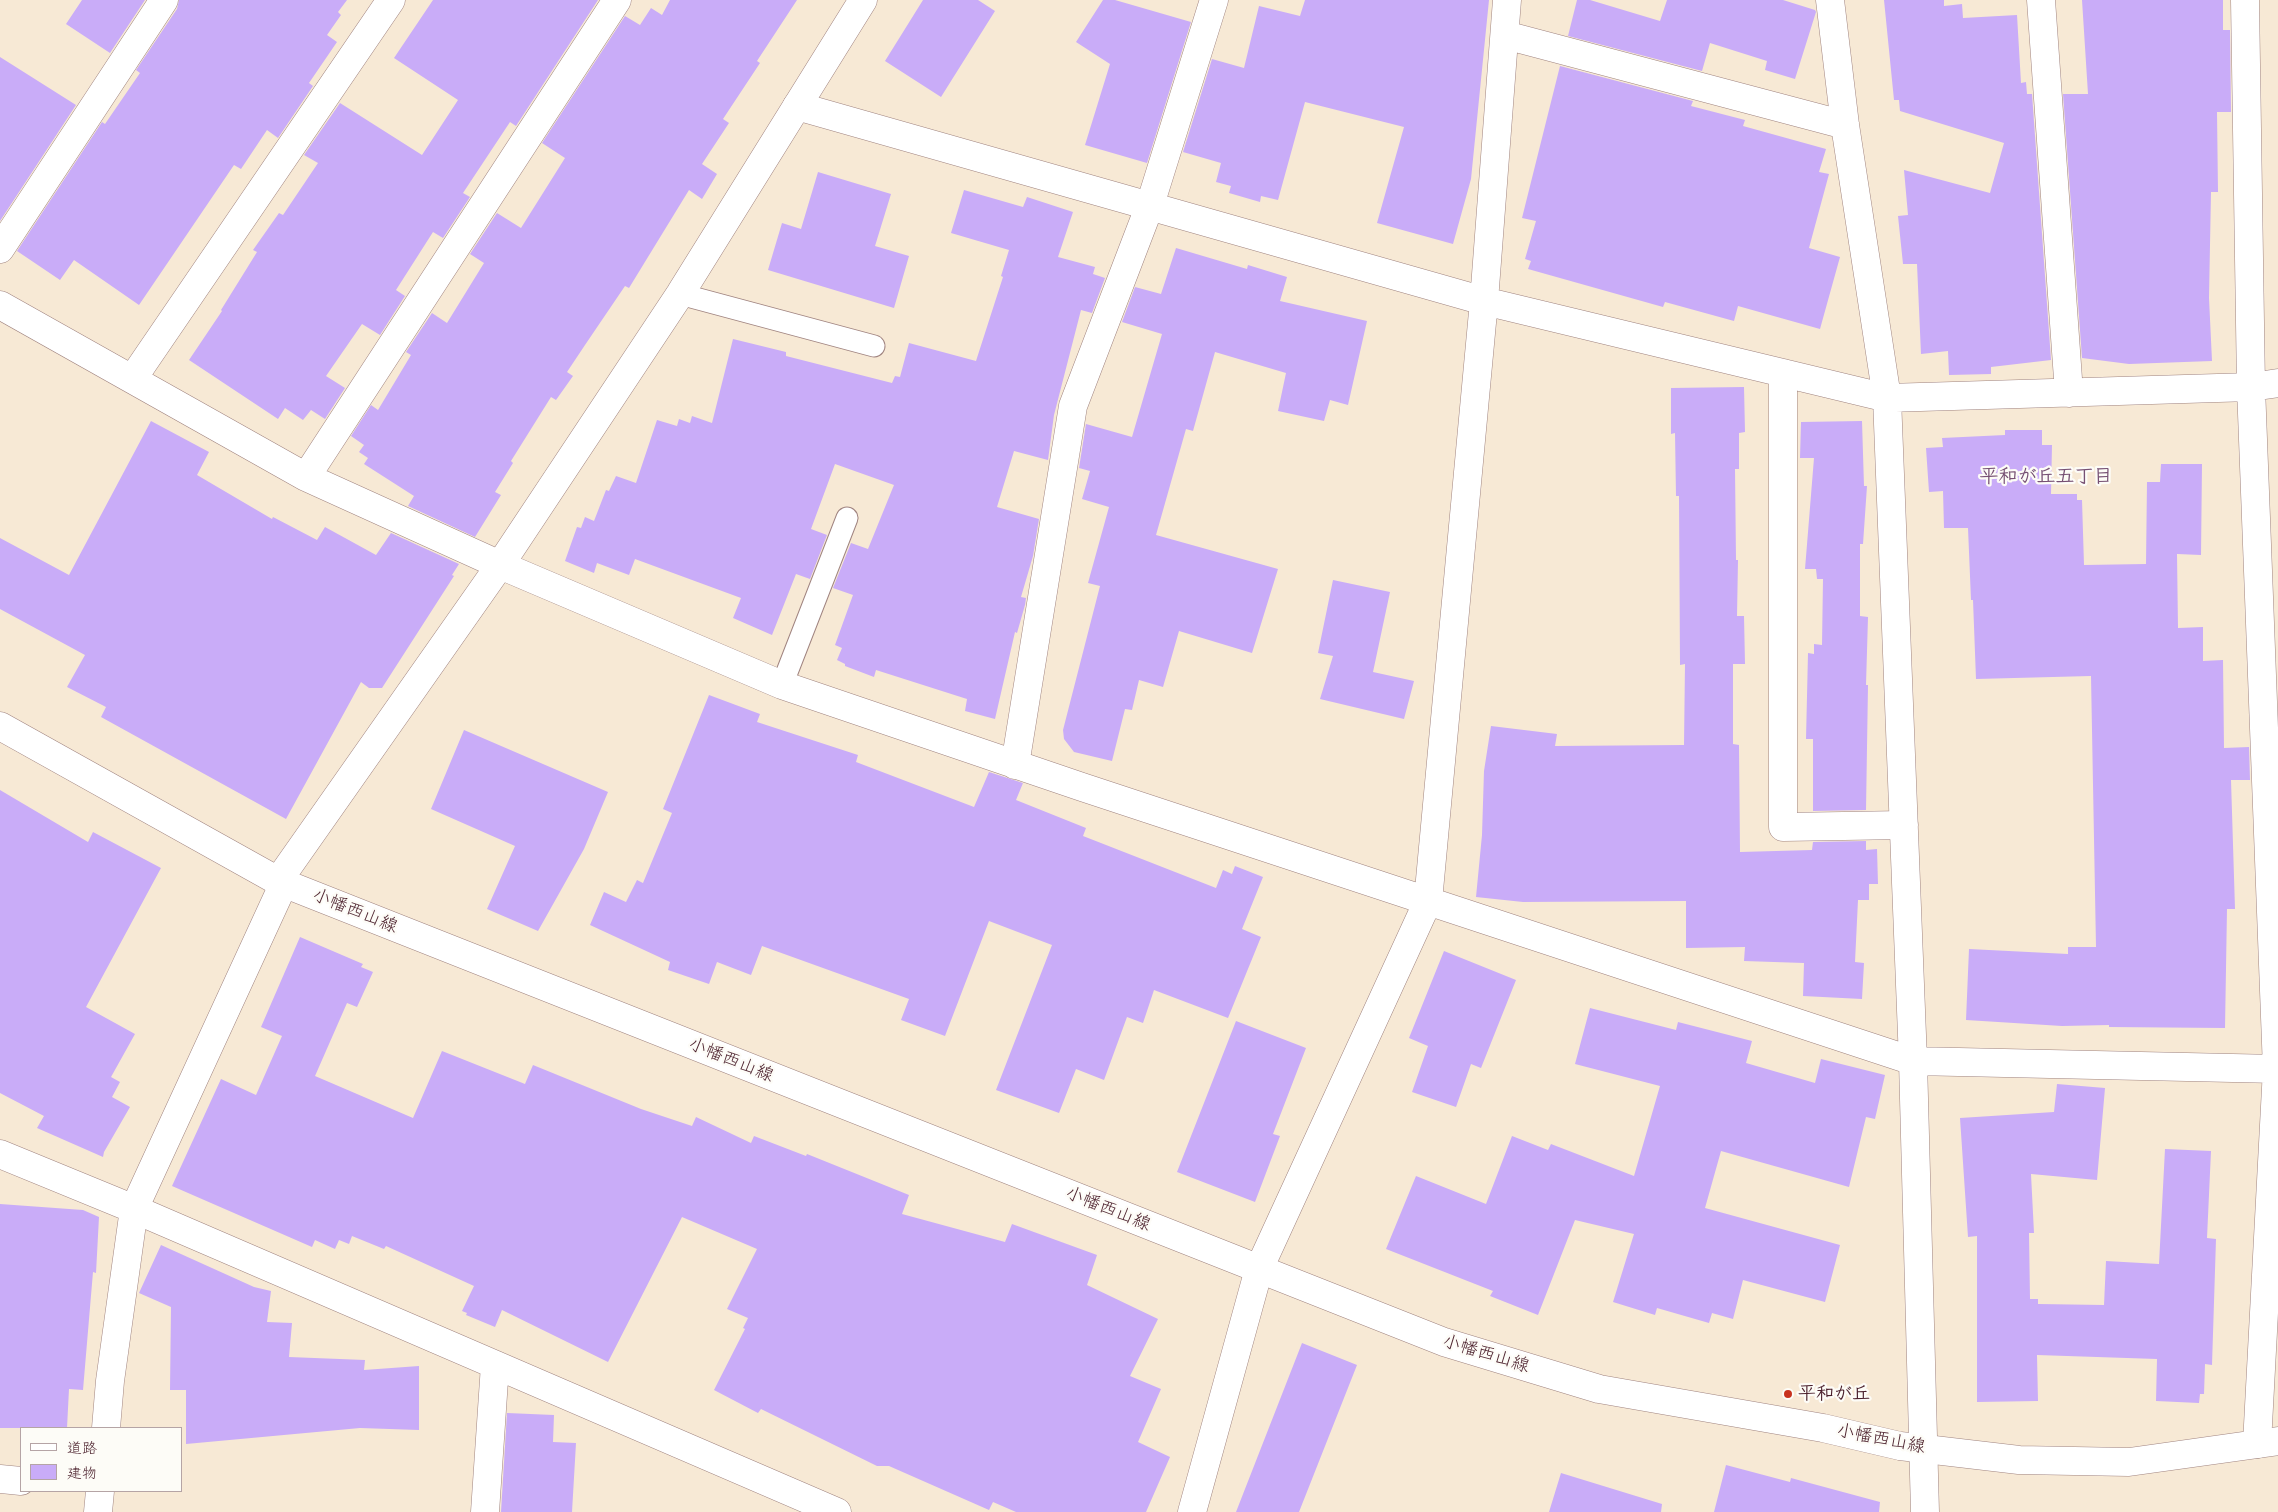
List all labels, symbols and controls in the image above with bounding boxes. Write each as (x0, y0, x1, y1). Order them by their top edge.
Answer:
district label: 平和が丘五丁目 (1980, 466, 2112, 488)
street label: 小幡西山線 (309, 884, 401, 938)
street label: 小幡西山線 (685, 1033, 777, 1087)
street label: 小幡西山線 (1062, 1182, 1154, 1236)
street label: 小幡西山線 (1440, 1331, 1532, 1377)
place label: 平和が丘 (1798, 1383, 1870, 1405)
marker: 平和が丘 (1782, 1388, 1794, 1400)
street label: 小幡西山線 (1835, 1420, 1927, 1458)
legend (20, 1427, 182, 1492)
text: 道路 (67, 1435, 97, 1458)
text: 建物 (67, 1460, 97, 1483)

